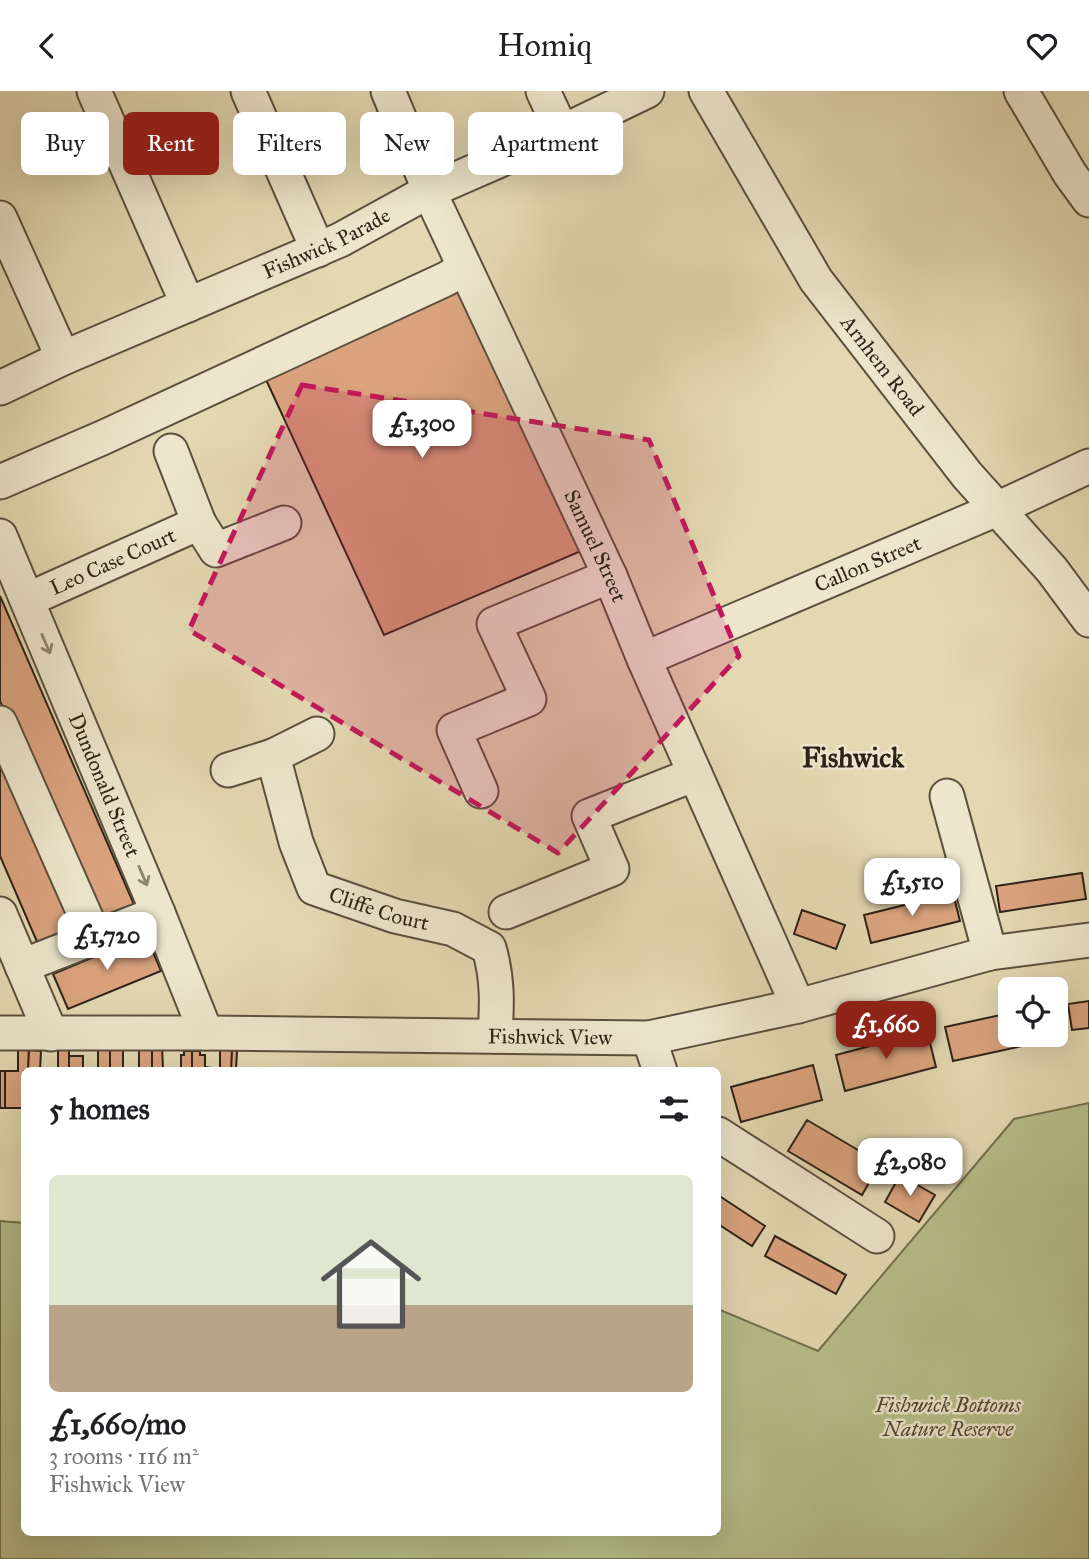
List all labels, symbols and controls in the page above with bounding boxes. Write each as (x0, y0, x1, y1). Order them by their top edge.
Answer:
text: Homiq (497, 26, 592, 65)
icon: back (28, 27, 66, 65)
icon: heart (1023, 27, 1061, 65)
chip: Buy (21, 112, 109, 175)
chip: Rent (123, 112, 219, 175)
chip: Filters (233, 112, 346, 175)
chip: New (360, 112, 454, 175)
chip: Apartment (468, 112, 623, 175)
street label: Fishwick Parade (259, 202, 395, 284)
street label: Arnhem Road (834, 309, 930, 422)
pin: £1,300 (365, 401, 479, 460)
text: £1,300 (389, 409, 456, 437)
street label: Samuel Street (558, 485, 632, 606)
street label: Leo Case Court (46, 522, 180, 601)
street label: Callon Street (810, 530, 925, 598)
one-way arrow (40, 633, 53, 654)
street label: Dundonald Street (63, 709, 146, 861)
district label: Fishwick (802, 740, 905, 775)
pin: £1,510 (855, 859, 969, 918)
one-way arrow (137, 865, 150, 887)
text: £1,510 (880, 867, 944, 895)
street label: Cliffe Court (326, 881, 432, 936)
pin: £1,720 (50, 913, 164, 972)
text: £1,720 (74, 921, 140, 949)
map controls (998, 977, 1068, 1047)
button: locate (998, 977, 1068, 1047)
pin: £1,660 (829, 1002, 943, 1061)
text: £1,660 (852, 1010, 920, 1038)
street label: Fishwick View (488, 1023, 612, 1051)
icon: filters (655, 1090, 693, 1128)
text: 5 homes (49, 1091, 150, 1127)
pin: £2,080 (853, 1139, 967, 1198)
text: £2,080 (874, 1147, 946, 1175)
icon: home (308, 1221, 434, 1347)
park label: Fishwick Bottoms Nature Reserve (874, 1392, 1022, 1442)
text: £1,660/mo (49, 1406, 186, 1442)
text: 3 rooms · 116 m² (49, 1442, 199, 1470)
text: Fishwick View (49, 1470, 185, 1498)

